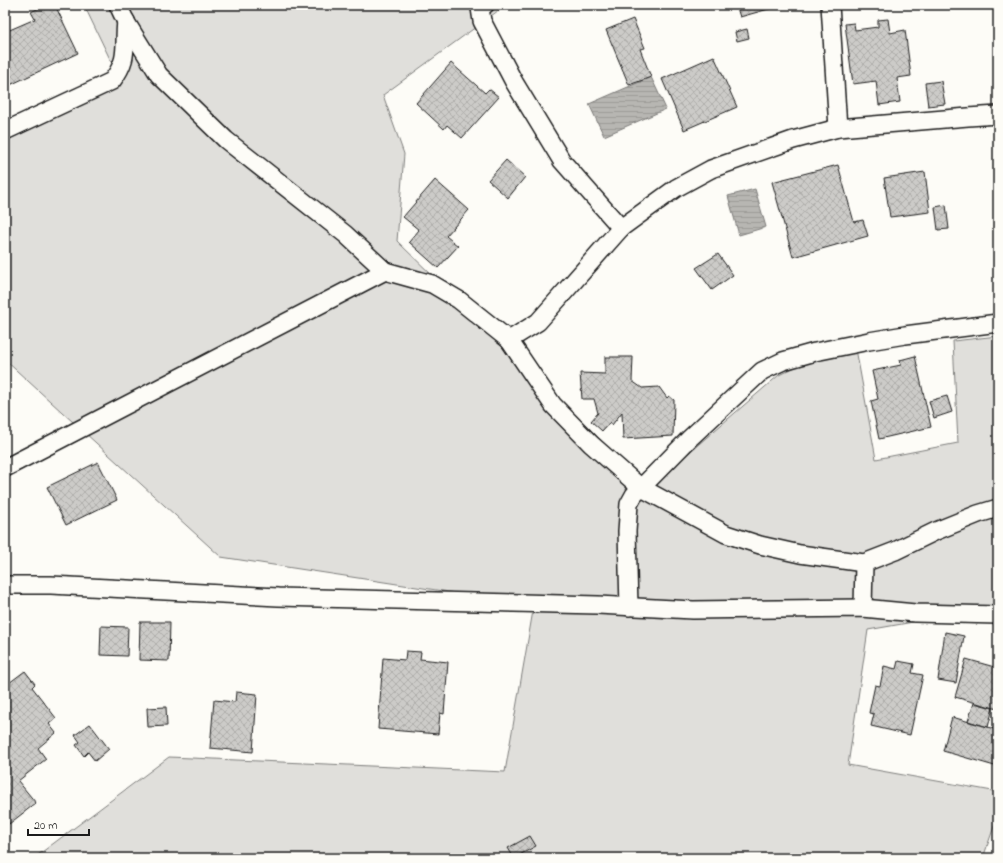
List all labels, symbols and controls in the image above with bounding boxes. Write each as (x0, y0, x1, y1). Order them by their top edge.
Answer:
scale bar (28, 811, 89, 837)
text: 20 m (34, 817, 57, 835)

